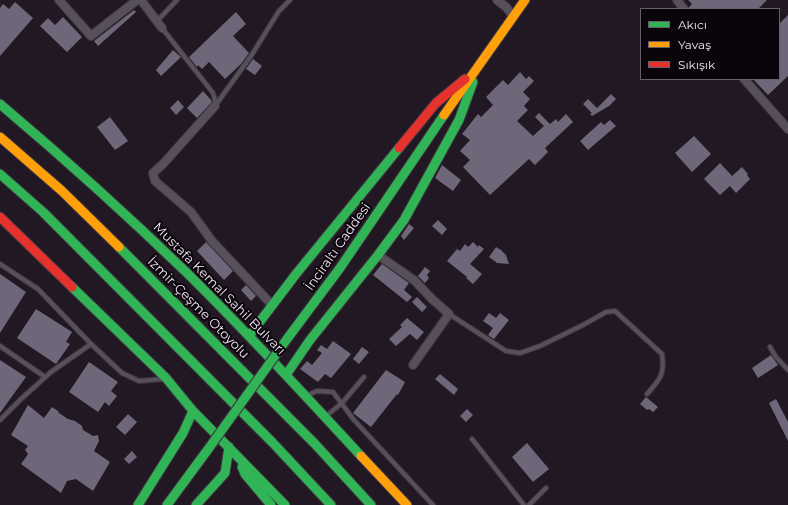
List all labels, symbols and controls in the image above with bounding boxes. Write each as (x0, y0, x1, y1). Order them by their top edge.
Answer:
legend (640, 8, 780, 80)
text: Akıcı (678, 17, 707, 32)
text: Yavaş (678, 37, 711, 52)
text: Sıkışık (678, 57, 715, 72)
street label: İnciraltı Caddesi (302, 200, 374, 294)
street label: Mustafa Kemal Sahil Bulvarı (150, 220, 288, 358)
street label: İzmir-Çeşme Otoyolu (144, 254, 252, 362)

